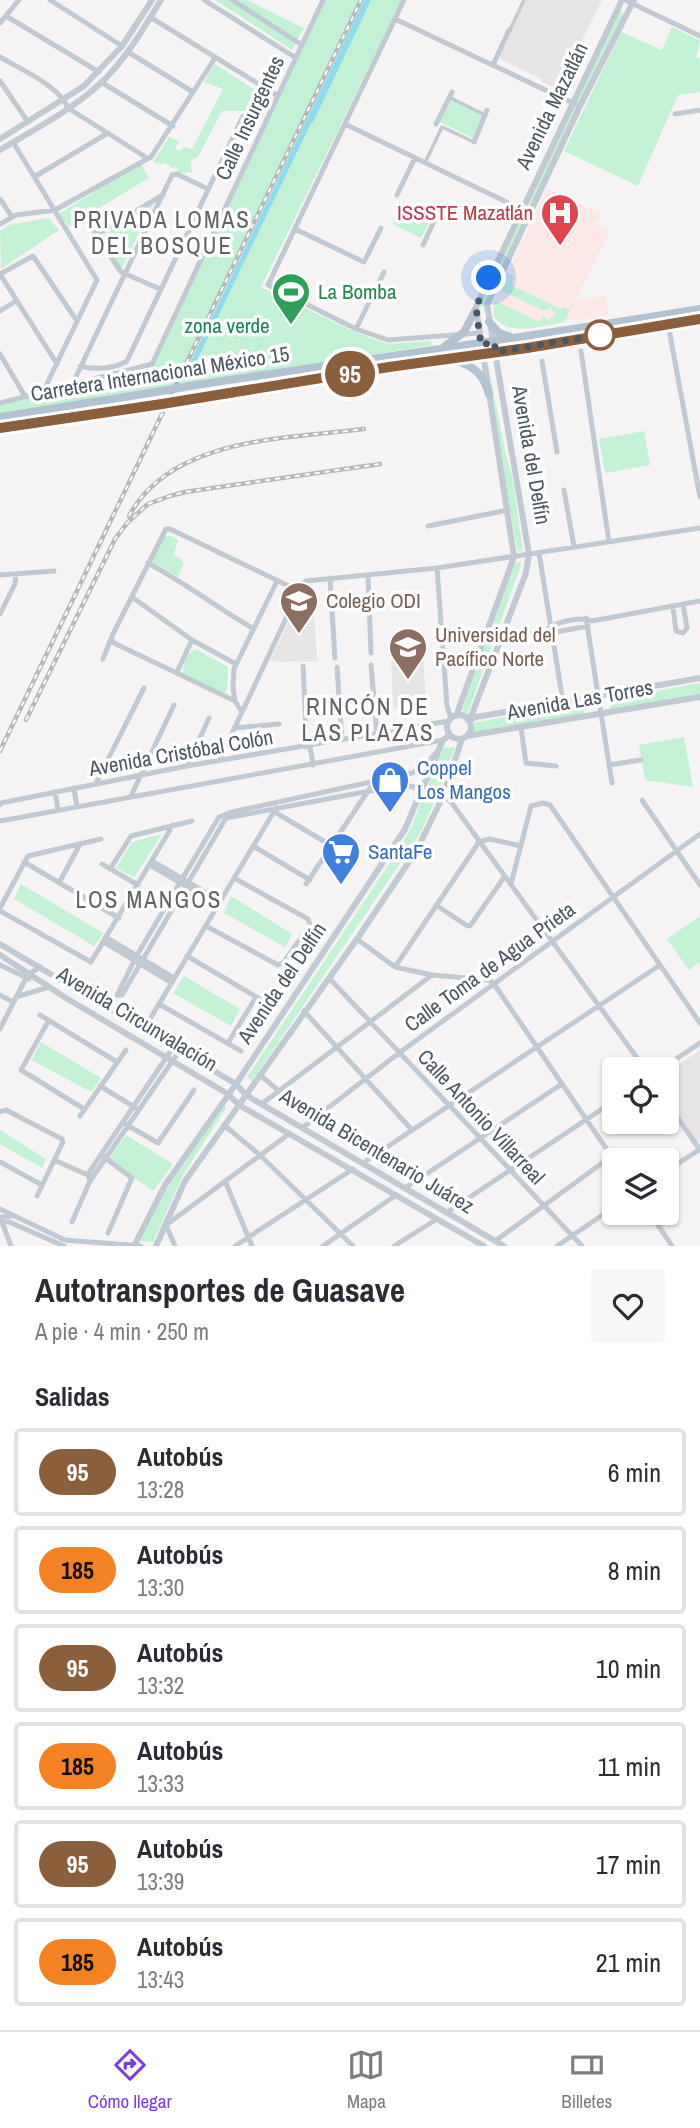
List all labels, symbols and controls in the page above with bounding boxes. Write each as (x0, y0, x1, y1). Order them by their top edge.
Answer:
street label: Avenida Mazatlán (508, 38, 595, 175)
street label: Calle Insurgentes (208, 51, 291, 185)
hospital icon: ISSSTE Mazatlán (539, 192, 581, 247)
place label: ISSSTE Mazatlán (397, 198, 533, 227)
district label: PRIVADA LOMAS DEL BOSQUE (73, 204, 251, 261)
your location (471, 260, 506, 295)
sports icon: La Bomba (270, 271, 312, 326)
place label: La Bomba (318, 277, 397, 306)
park label: zona verde (184, 311, 270, 340)
unlabelled marker (585, 320, 615, 350)
street label: Carretera Internacional México 15 (29, 339, 291, 408)
line badge: 95 (318, 351, 382, 397)
text: 95 (339, 358, 361, 390)
street label: Avenida del Delfín (505, 382, 558, 527)
school or university icon: Colegio ODI (278, 580, 320, 635)
place label: Colegio ODI (326, 586, 421, 615)
place label: Universidad del Pacífico Norte (435, 620, 556, 673)
school or university icon: Universidad del Pacífico Norte (387, 626, 429, 681)
street label: Avenida Las Torres (504, 672, 655, 727)
district label: RINCÓN DE LAS PLAZAS (301, 691, 435, 748)
street label: Avenida Cristóbal Colón (86, 722, 275, 783)
place label: Coppel Los Mangos (417, 753, 511, 806)
shop icon: Coppel Los Mangos (369, 759, 411, 814)
supermarket icon: SantaFe (320, 831, 362, 886)
place label: SantaFe (368, 837, 432, 866)
district label: LOS MANGOS (76, 884, 222, 915)
street label: Calle Toma de Agua Prieta (398, 894, 581, 1038)
street label: Avenida del Delfín (230, 916, 333, 1050)
street label: Avenida Circunvalación (51, 959, 223, 1078)
street label: Calle Antonio Villarreal (411, 1043, 552, 1190)
map controls (602, 1057, 679, 1225)
button: locate (602, 1057, 679, 1134)
street label: Avenida Bicentenario Juárez (274, 1081, 480, 1220)
button: layers (602, 1148, 679, 1225)
text: Autotransportes de Guasave (35, 1268, 405, 1312)
button: heart (591, 1269, 665, 1343)
text: A pie · 4 min · 250 m (35, 1316, 209, 1347)
text: Salidas (35, 1379, 110, 1414)
text: Autobús (137, 1439, 223, 1474)
text: 6 min (608, 1455, 661, 1490)
text: 95 (67, 1456, 88, 1488)
text: 13:28 (137, 1474, 184, 1505)
text: Autobús (137, 1537, 223, 1572)
text: 8 min (608, 1553, 661, 1588)
text: 185 (61, 1554, 94, 1586)
text: 13:30 (137, 1572, 184, 1603)
text: Autobús (137, 1635, 223, 1670)
text: 10 min (596, 1651, 661, 1686)
text: 95 (67, 1652, 88, 1684)
text: 13:32 (137, 1670, 184, 1701)
text: Autobús (137, 1733, 223, 1768)
text: 11 min (597, 1749, 661, 1784)
text: 185 (61, 1750, 94, 1782)
text: 13:33 (137, 1768, 184, 1799)
text: Autobús (137, 1831, 223, 1866)
text: 17 min (596, 1847, 661, 1882)
text: 95 (67, 1848, 88, 1880)
text: 13:39 (137, 1866, 184, 1897)
text: Autobús (137, 1929, 223, 1964)
text: 21 min (596, 1945, 661, 1980)
text: 185 (61, 1946, 94, 1978)
text: 13:43 (137, 1964, 184, 1995)
tab: Cómo llegar (88, 2046, 172, 2114)
tab: Mapa (347, 2046, 386, 2114)
tab: Billetes (561, 2046, 612, 2114)

